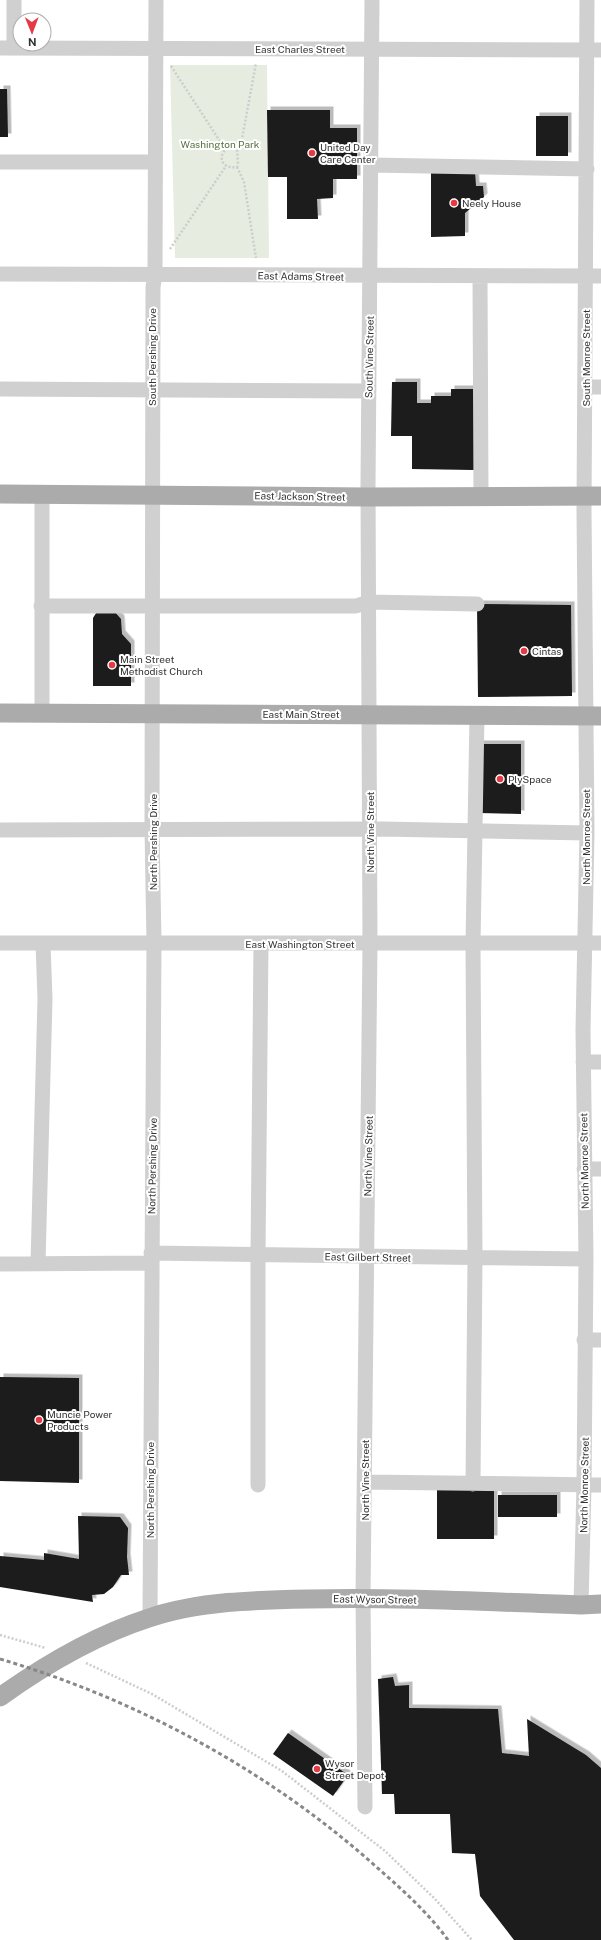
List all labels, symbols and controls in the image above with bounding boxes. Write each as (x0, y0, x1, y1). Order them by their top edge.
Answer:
north arrow (12, 12, 52, 52)
text: N (28, 36, 37, 48)
street label: East Charles Street (255, 43, 345, 55)
park label: Washington Park (181, 138, 260, 150)
place label: United Day Care Center (320, 141, 376, 165)
marker: United Day Care Center (307, 148, 317, 158)
place label: Neely House (462, 197, 521, 209)
marker: Neely House (449, 198, 459, 208)
street label: East Adams Street (258, 269, 345, 283)
street label: South Pershing Drive (146, 308, 158, 406)
street label: South Monroe Street (580, 309, 592, 407)
street label: South Vine Street (362, 316, 376, 398)
street label: East Jackson Street (254, 489, 346, 503)
place label: Cintas (532, 645, 561, 657)
marker: Cintas (519, 646, 529, 656)
place label: Main Street Methodist Church (120, 653, 203, 677)
marker: Main Street Methodist Church (107, 660, 117, 670)
street label: East Main Street (262, 708, 340, 720)
place label: PlySpace (508, 773, 552, 785)
marker: PlySpace (495, 774, 505, 784)
street label: North Monroe Street (580, 789, 592, 885)
street label: North Vine Street (364, 791, 376, 873)
street label: North Pershing Drive (147, 793, 159, 890)
street label: East Washington Street (245, 938, 355, 950)
street label: North Monroe Street (577, 1113, 591, 1209)
street label: North Vine Street (361, 1115, 375, 1197)
street label: North Pershing Drive (145, 1117, 159, 1214)
street label: East Gilbert Street (325, 1250, 412, 1264)
place label: Muncie Power Products (47, 1408, 113, 1432)
marker: Muncie Power Products (34, 1415, 44, 1425)
street label: North Monroe Street (577, 1437, 591, 1533)
street label: North Vine Street (359, 1439, 371, 1521)
street label: North Pershing Drive (144, 1441, 156, 1538)
street label: East Wysor Street (333, 1592, 417, 1606)
place label: Wysor Street Depot (325, 1757, 385, 1781)
marker: Wysor Street Depot (312, 1764, 322, 1774)

